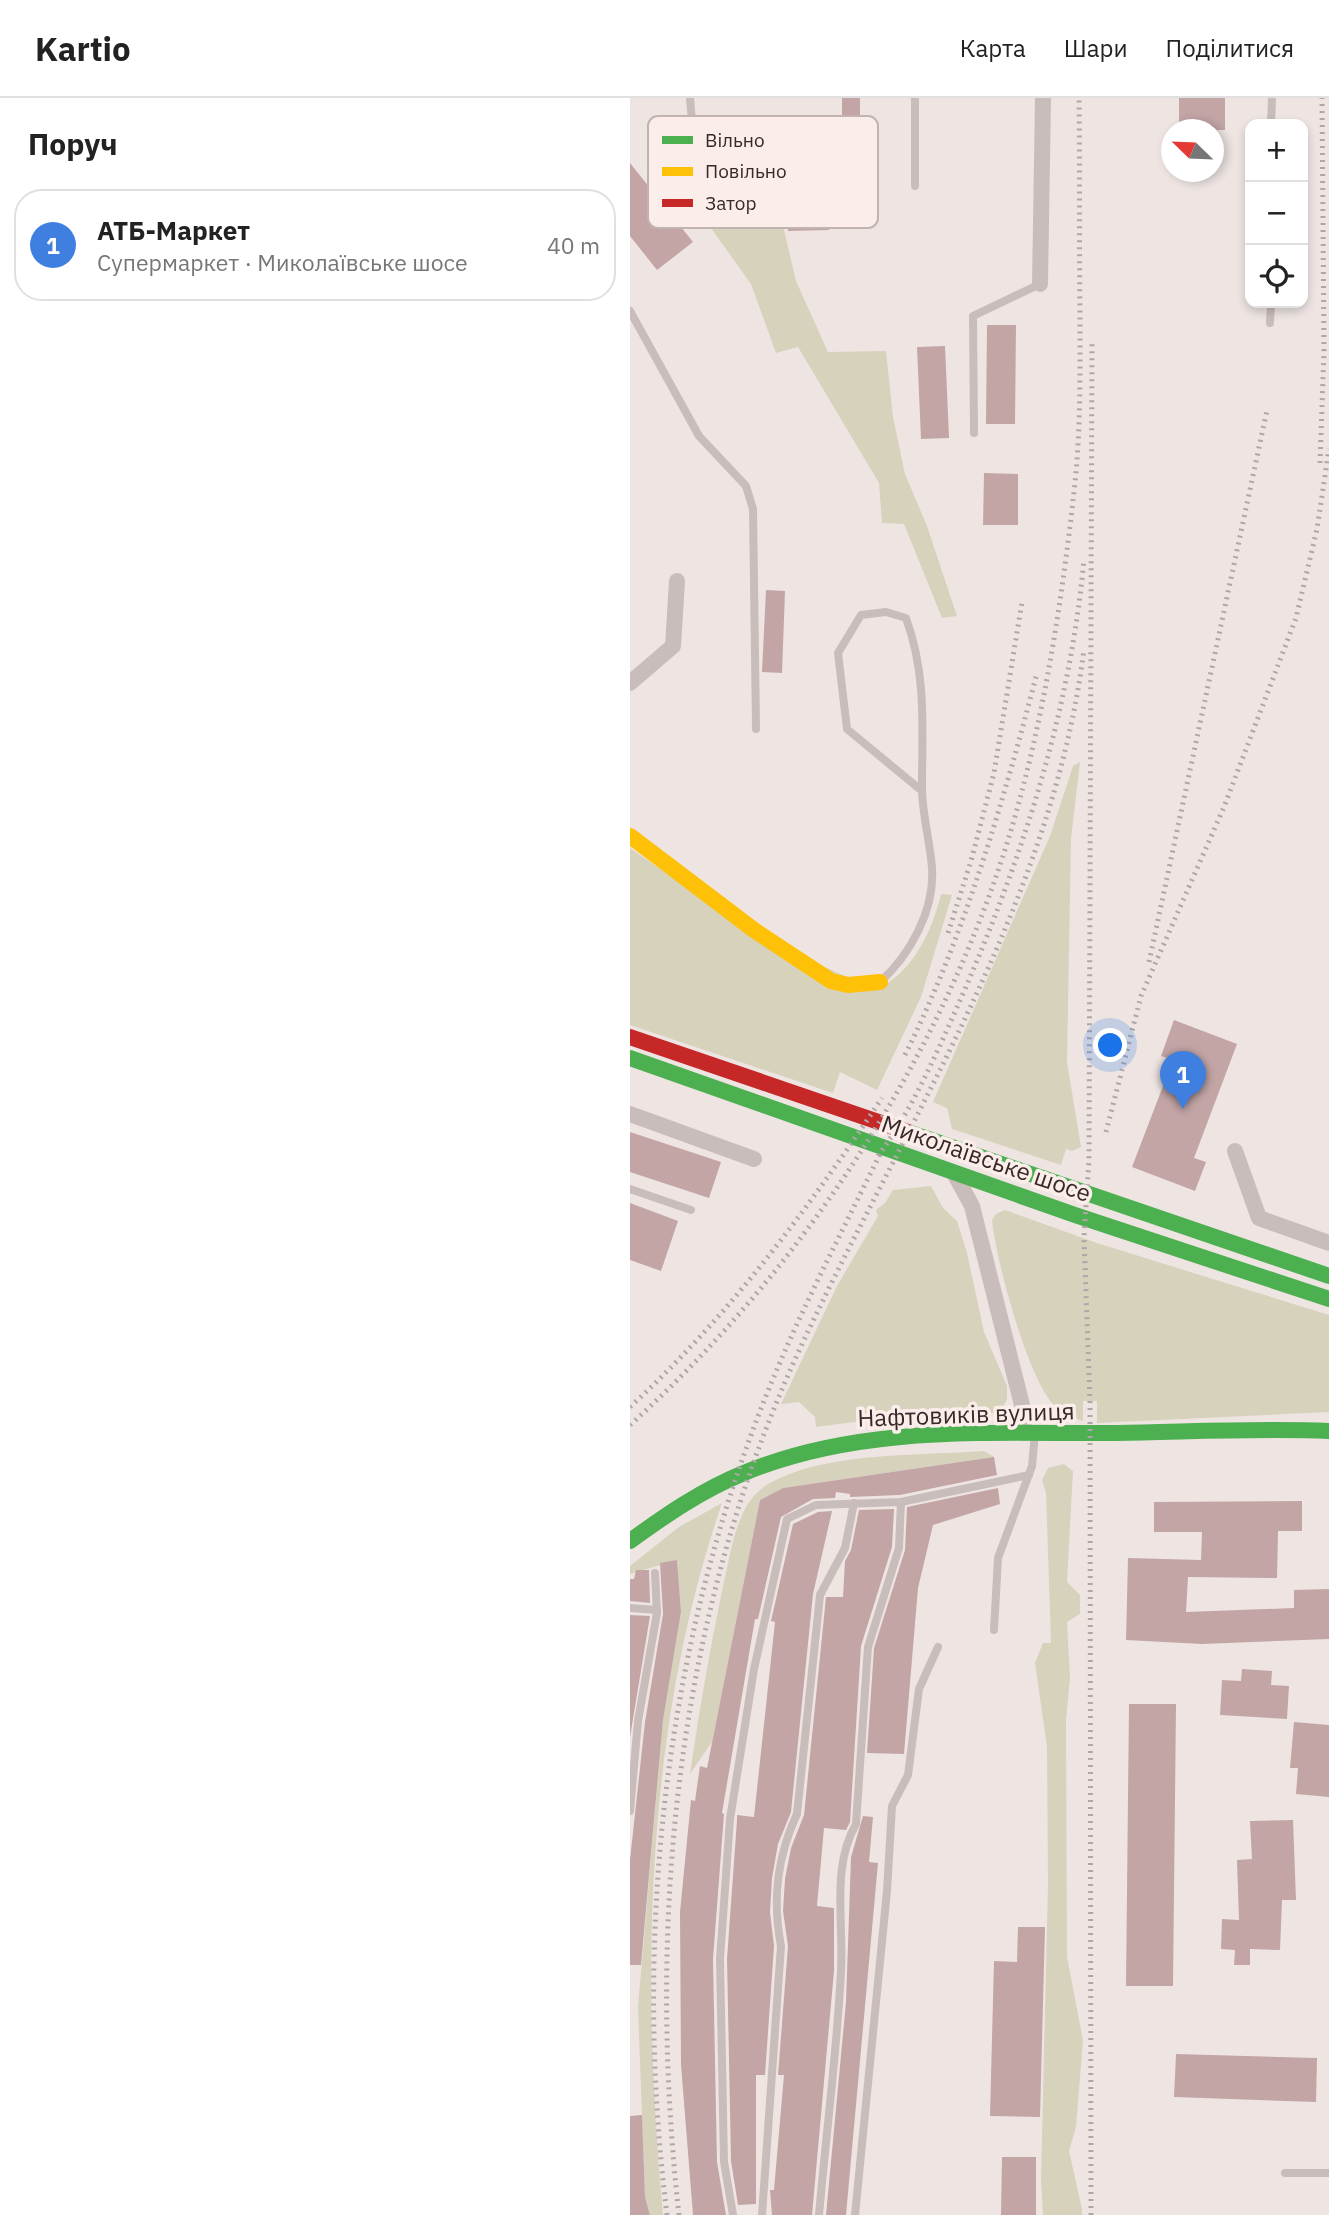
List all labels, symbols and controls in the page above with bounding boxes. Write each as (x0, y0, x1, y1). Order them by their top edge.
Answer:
text: Kartio (35, 27, 131, 70)
text: Карта (960, 32, 1026, 64)
text: Шари (1064, 32, 1128, 64)
text: Поділитися (1166, 32, 1294, 64)
legend (648, 116, 878, 228)
north arrow (1161, 119, 1224, 182)
map controls (1245, 119, 1308, 308)
button: + (1245, 119, 1308, 182)
text: Поруч (28, 124, 118, 163)
text: Вільно (705, 128, 765, 152)
text: Повільно (705, 159, 787, 183)
button: − (1245, 182, 1308, 245)
text: Затор (705, 191, 756, 215)
text: АТБ-Маркет (97, 213, 250, 247)
text: 1 (46, 230, 60, 260)
text: 40 m (547, 230, 600, 260)
button: locate (1245, 245, 1308, 308)
text: Супермаркет · Миколаївське шосе (97, 247, 468, 277)
your location (1093, 1028, 1127, 1062)
pin: 1 (1160, 1051, 1206, 1109)
street label: Миколаївське шосе (877, 1107, 1095, 1209)
street label: Нафтовиків вулиця (857, 1394, 1075, 1434)

